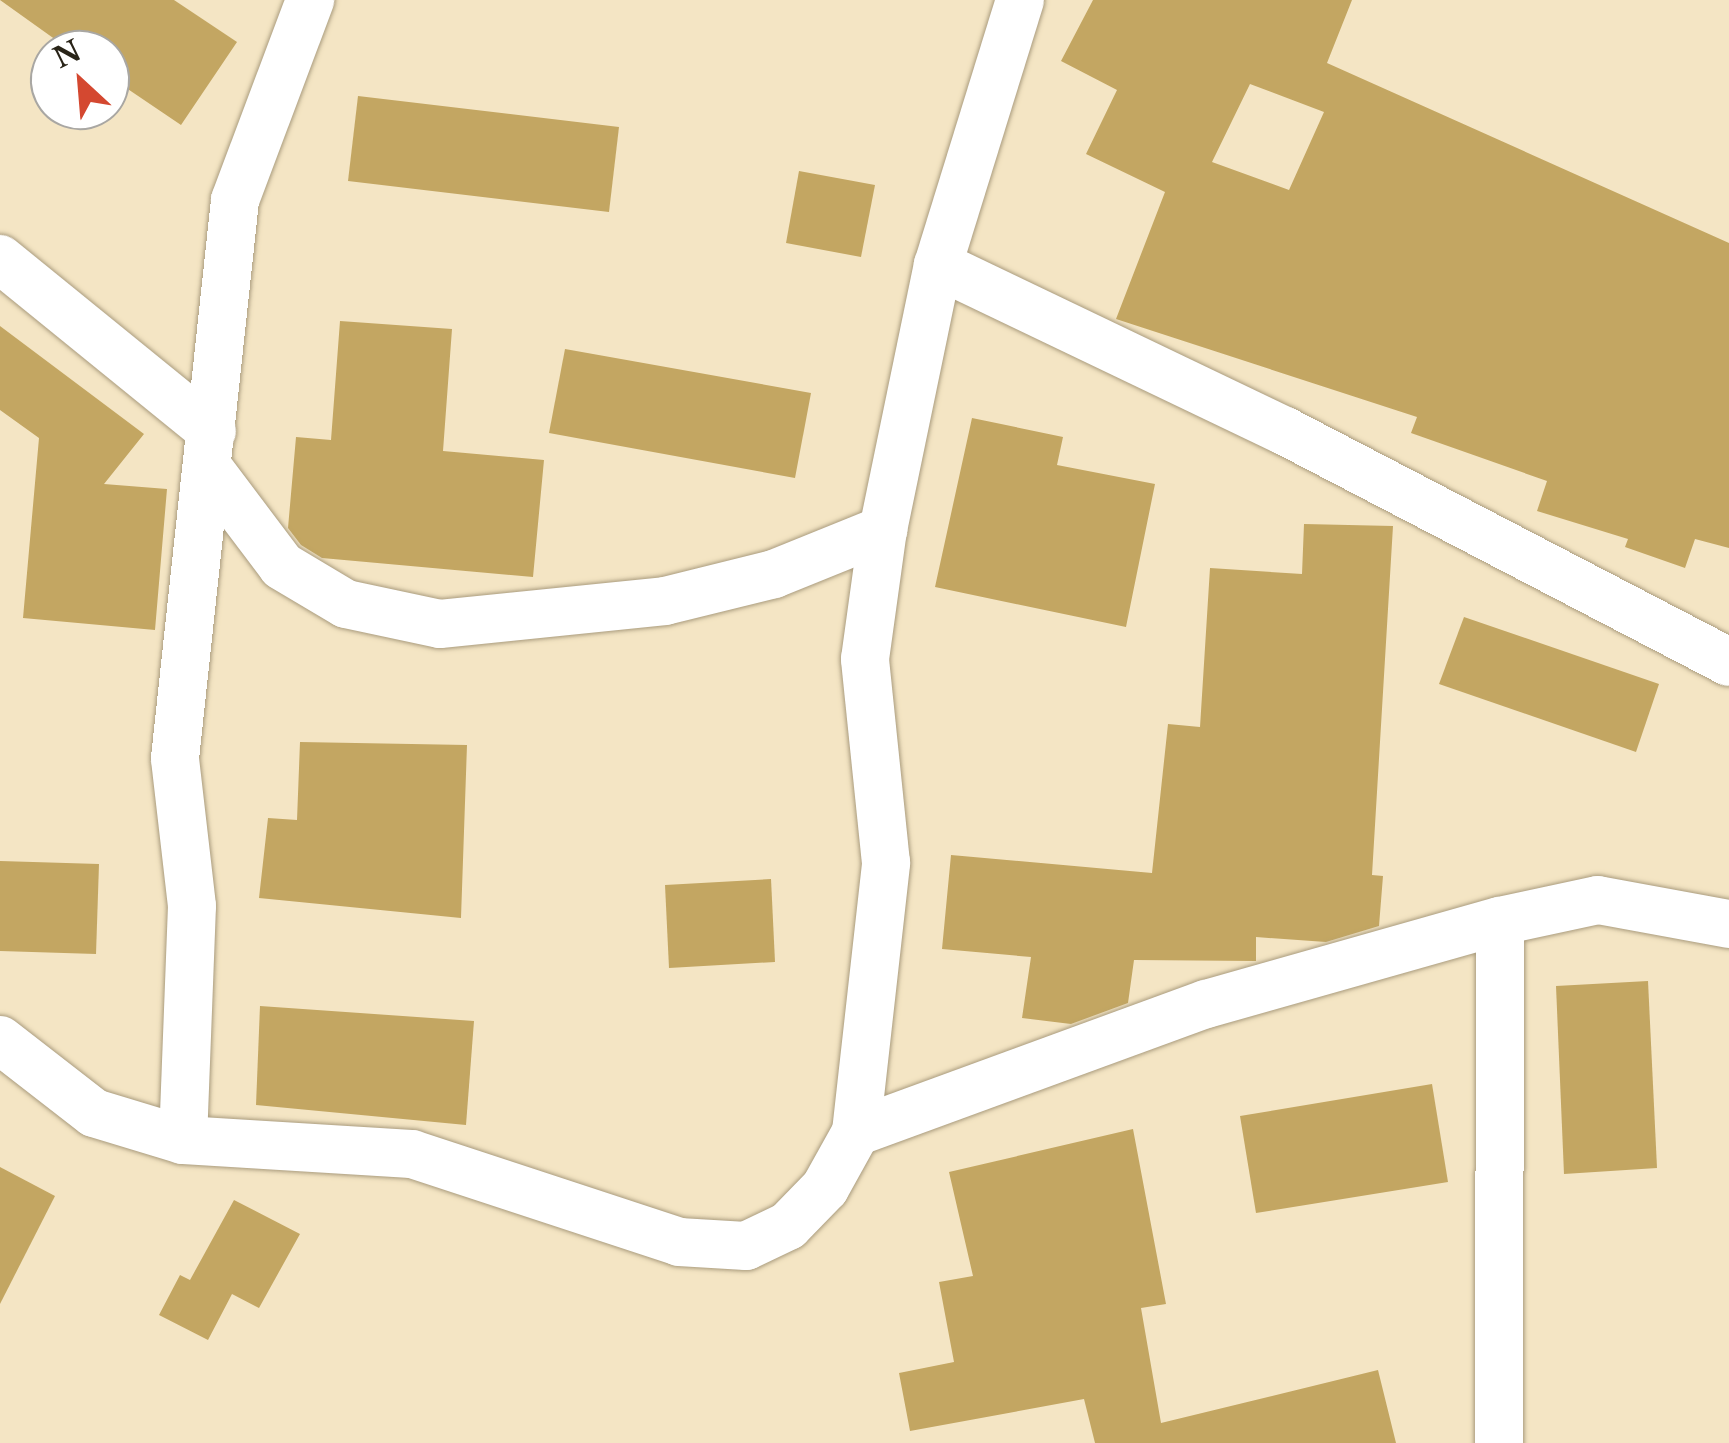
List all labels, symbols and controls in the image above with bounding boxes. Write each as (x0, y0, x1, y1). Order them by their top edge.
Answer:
north arrow (30, 30, 130, 130)
text: N (48, 33, 87, 76)

